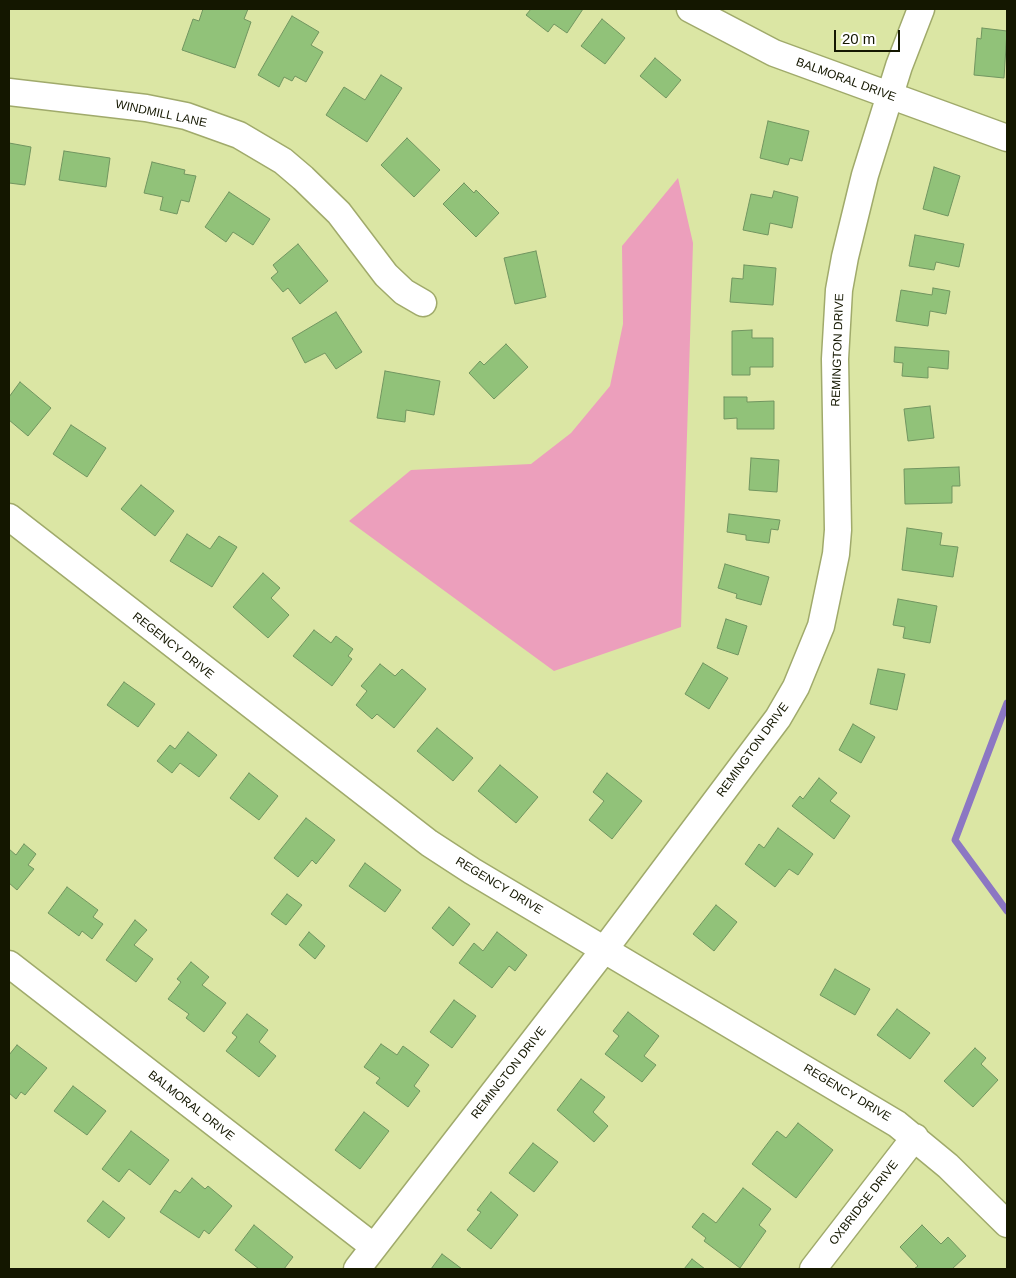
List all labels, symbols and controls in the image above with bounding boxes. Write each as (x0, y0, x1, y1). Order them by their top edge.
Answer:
scale bar (836, 20, 902, 52)
text: 20 m (842, 30, 875, 47)
street label: BALMORAL DRIVE (794, 55, 898, 105)
street label: WINDMILL LANE (114, 97, 208, 131)
street label: REMINGTON DRIVE (829, 293, 847, 407)
street label: REGENCY DRIVE (129, 610, 217, 682)
street label: REMINGTON DRIVE (714, 700, 792, 800)
street label: REGENCY DRIVE (453, 854, 545, 918)
street label: REMINGTON DRIVE (469, 1024, 549, 1122)
street label: REGENCY DRIVE (801, 1061, 893, 1125)
street label: BALMORAL DRIVE (145, 1068, 237, 1144)
street label: OXBRIDGE DRIVE (827, 1158, 901, 1248)

